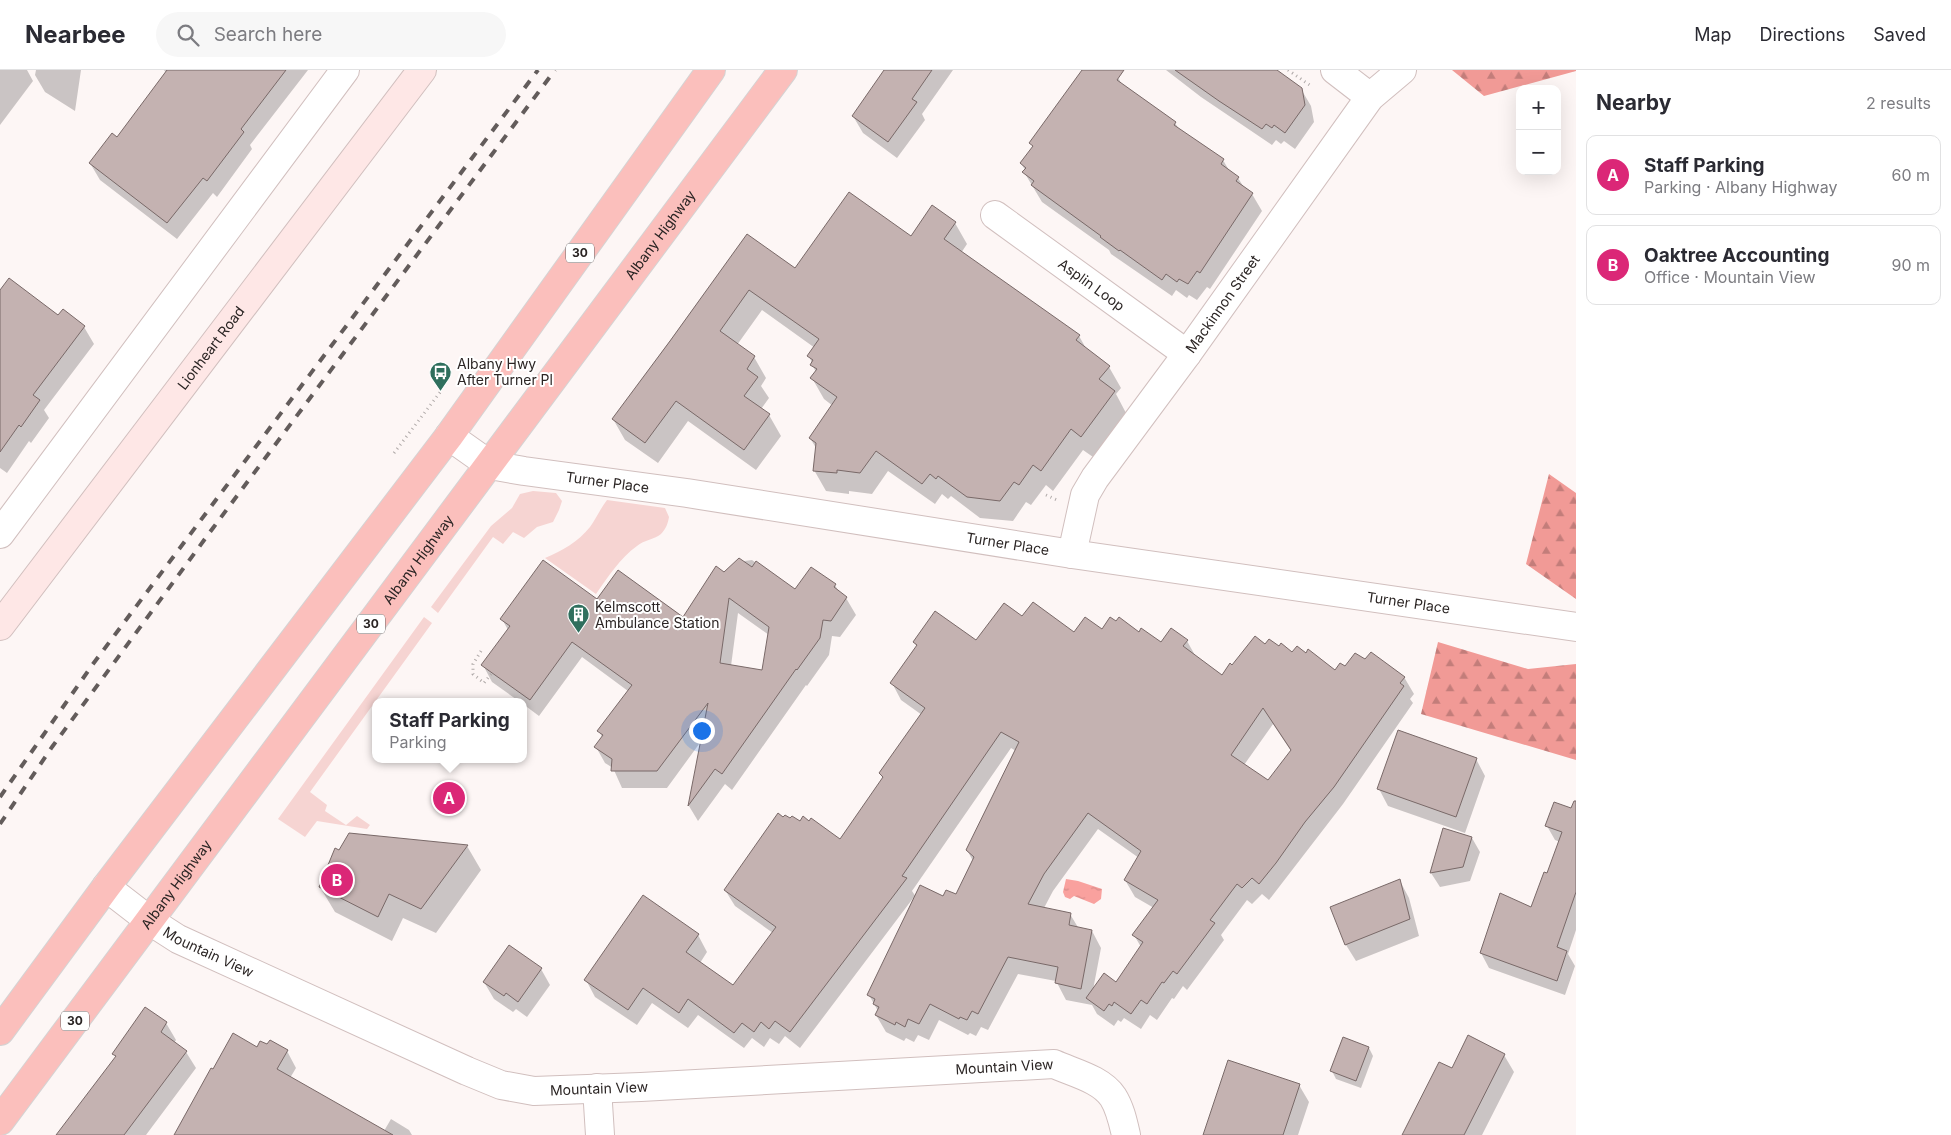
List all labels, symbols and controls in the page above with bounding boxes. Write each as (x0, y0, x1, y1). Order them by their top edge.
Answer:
search box (156, 12, 506, 57)
text: Nearbee (25, 20, 126, 49)
icon: search (174, 21, 202, 49)
text: Search here (214, 23, 322, 46)
text: Map (1694, 24, 1732, 45)
text: Directions (1760, 24, 1845, 45)
text: Saved (1873, 24, 1926, 45)
map controls (1516, 85, 1561, 175)
button: + (1516, 85, 1561, 130)
text: Nearby (1596, 90, 1671, 115)
text: 2 results (1866, 93, 1931, 113)
button: − (1516, 130, 1561, 175)
text: Staff Parking (1644, 154, 1765, 177)
text: A (1607, 165, 1619, 185)
text: 60 m (1891, 165, 1930, 185)
text: Parking · Albany Highway (1644, 177, 1837, 197)
street label: Albany Highway (621, 186, 699, 283)
road number: 30 (566, 244, 594, 262)
text: Oaktree Accounting (1644, 244, 1829, 267)
street label: Mackinnon Street (1182, 251, 1263, 356)
street label: Asplin Loop (1055, 255, 1128, 314)
text: B (1608, 255, 1618, 275)
text: 90 m (1891, 255, 1930, 275)
text: Office · Mountain View (1644, 267, 1816, 287)
street label: Lionheart Road (174, 303, 248, 393)
place label: Albany Hwy After Turner Pl (457, 355, 553, 388)
bus stop icon: Albany Hwy After Turner Pl (429, 360, 453, 391)
street label: Turner Place (565, 468, 650, 496)
street label: Albany Highway (379, 511, 457, 607)
street label: Turner Place (965, 528, 1051, 558)
street label: Turner Place (1366, 588, 1451, 617)
place label: Kelmscott Ambulance Station (595, 598, 720, 631)
building icon: Kelmscott Ambulance Station (567, 603, 591, 634)
road number: 30 (357, 614, 385, 634)
popup (372, 698, 527, 763)
text: Staff Parking (389, 709, 510, 732)
your location (689, 718, 715, 744)
text: Parking (389, 732, 447, 752)
pin: A (433, 779, 465, 817)
street label: Albany Highway (137, 836, 215, 932)
pin: B (321, 861, 353, 899)
street label: Mountain View (160, 923, 257, 980)
road number: 30 (61, 1011, 89, 1030)
street label: Mountain View (955, 1055, 1054, 1077)
street label: Mountain View (550, 1078, 649, 1098)

